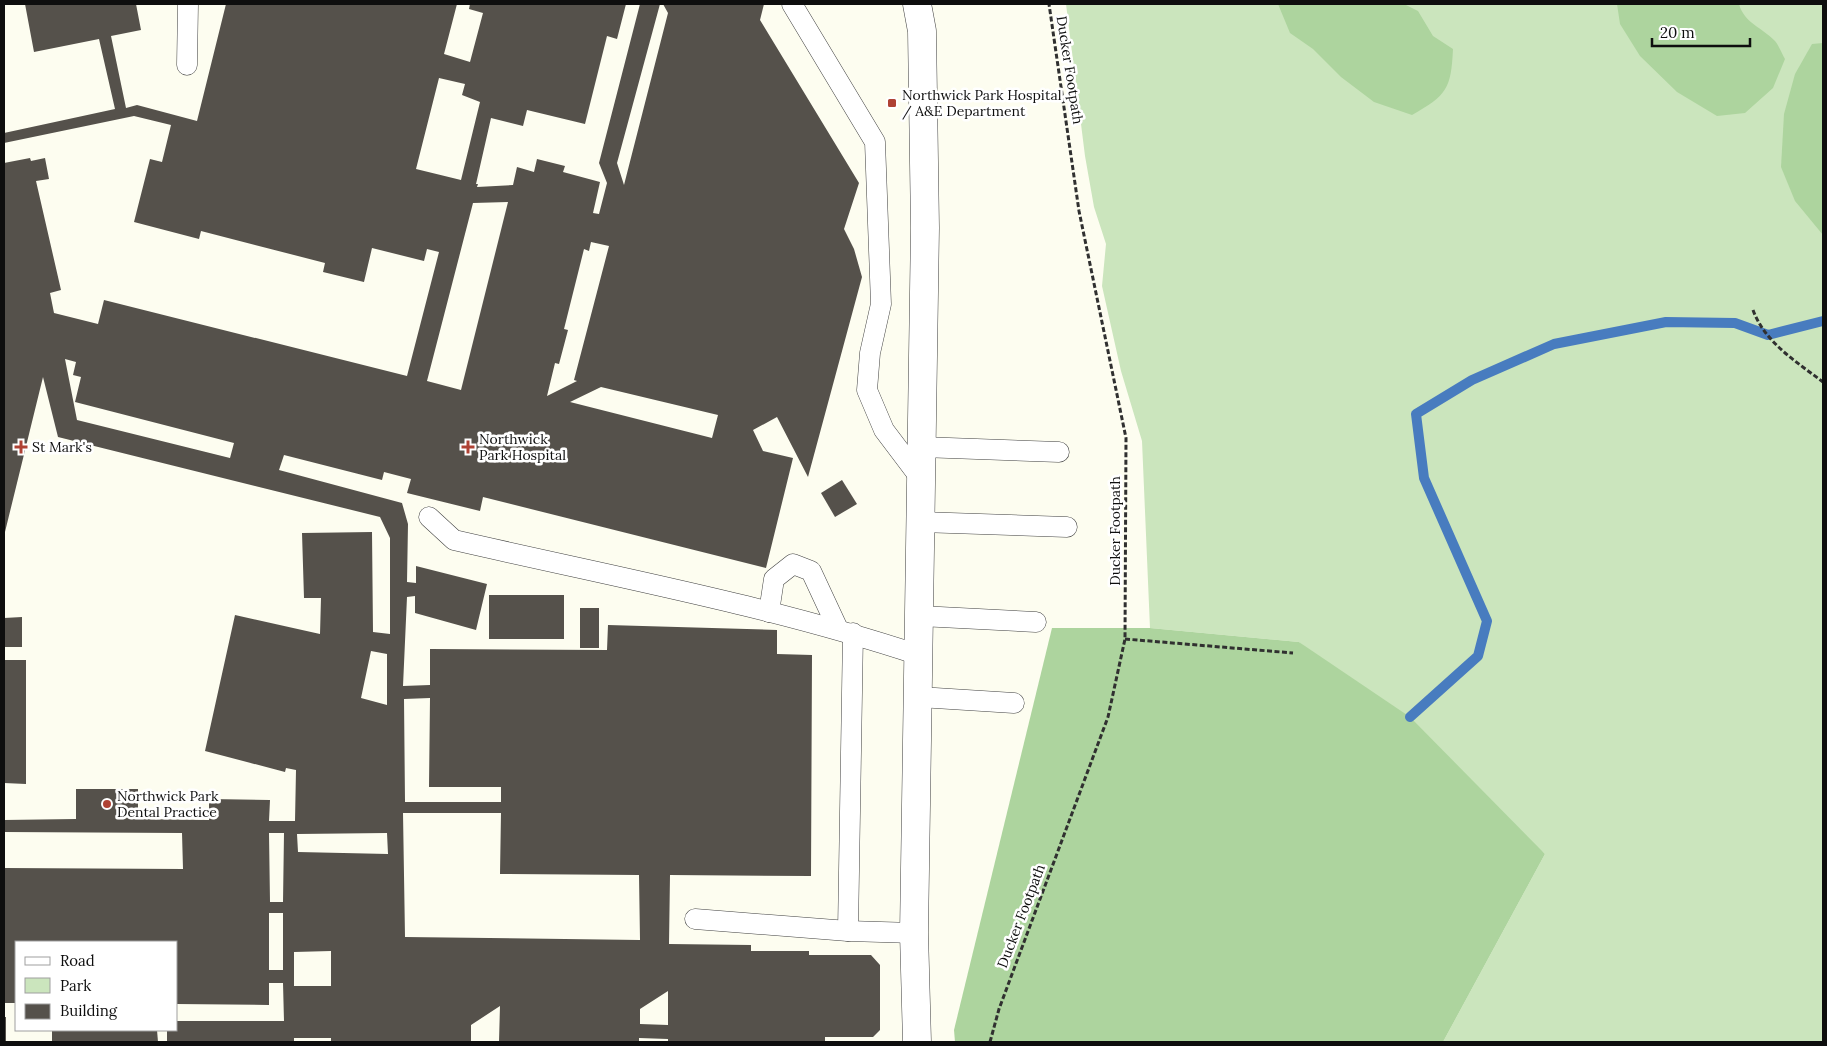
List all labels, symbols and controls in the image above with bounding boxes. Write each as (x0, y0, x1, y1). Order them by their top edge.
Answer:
street label: Ducker Footpath (1053, 14, 1087, 126)
scale bar (1652, 15, 1750, 47)
text: 20 m (1660, 23, 1695, 42)
place label: Northwick Park Hospital / A&E Department (902, 86, 1062, 120)
marker: Northwick Park Hospital / A&E Department (886, 97, 898, 109)
place label: Northwick Park Hospital (479, 430, 566, 464)
place label: St Mark's (32, 438, 92, 456)
marker: St Mark's (14, 440, 28, 454)
marker: Northwick Park Hospital (461, 440, 475, 454)
street label: Ducker Footpath (1106, 476, 1124, 586)
place label: Northwick Park Dental Practice (117, 787, 219, 821)
marker: Northwick Park Dental Practice (101, 798, 113, 810)
street label: Ducker Footpath (993, 862, 1049, 970)
legend (15, 941, 178, 1031)
text: Road (60, 951, 95, 970)
text: Park (60, 976, 91, 995)
text: Building (60, 1001, 118, 1020)

